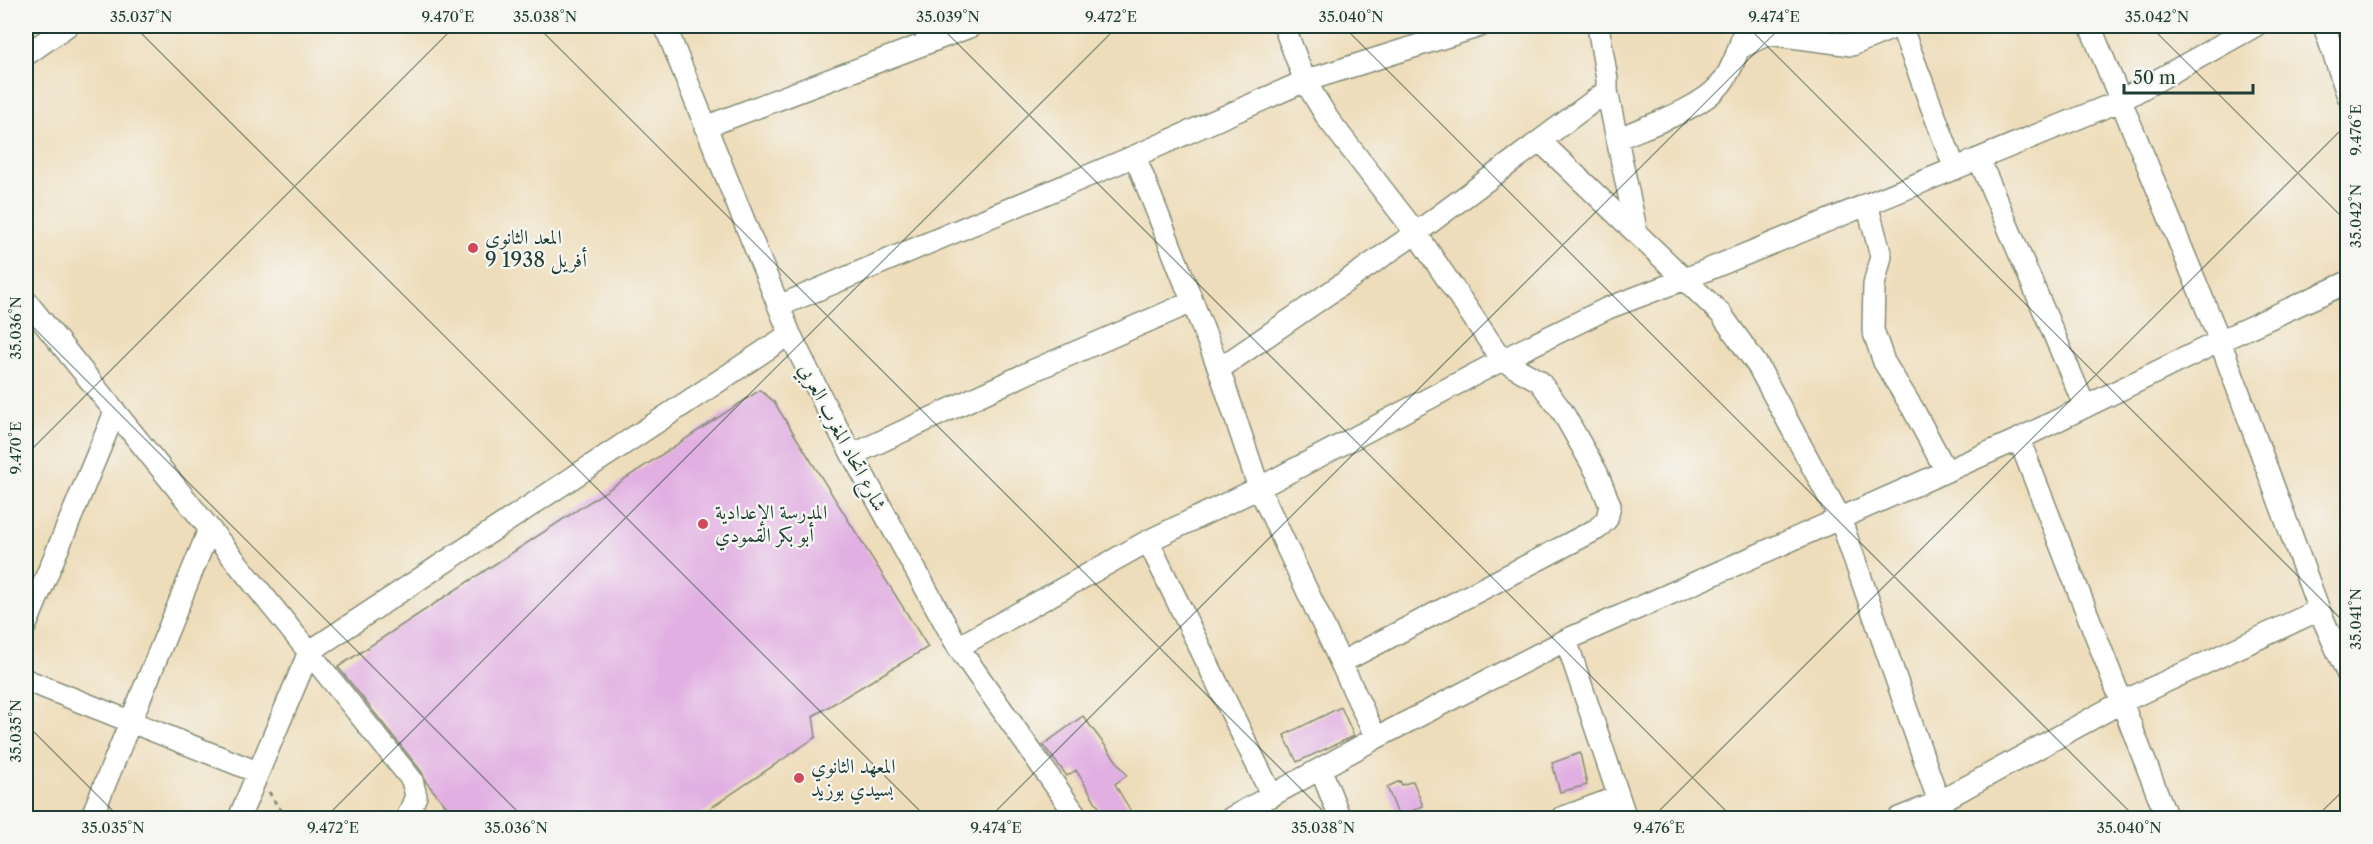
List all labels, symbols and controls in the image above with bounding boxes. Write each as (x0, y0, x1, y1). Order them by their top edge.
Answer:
text: 35.037°N (110, 7, 172, 26)
text: 9.470°E (422, 7, 474, 26)
text: 35.038°N (513, 7, 577, 26)
text: 35.039°N (916, 7, 980, 26)
text: 9.472°E (1085, 7, 1137, 26)
text: 35.040°N (1318, 7, 1384, 26)
text: 9.474°E (1748, 7, 1800, 26)
text: 35.042°N (2125, 7, 2189, 26)
scale bar (2124, 57, 2253, 95)
text: 50 m (2133, 67, 2176, 89)
text: 9.476°E (2346, 104, 2365, 156)
text: 35.042°N (2346, 184, 2365, 248)
place label: المعد الثانوي 9 أفريل 1938 (485, 225, 587, 275)
marker: المعد الثانوي 9 أفريل 1938 (466, 241, 480, 255)
text: 35.036°N (6, 296, 25, 360)
street label: شارع اتحاد المغرب العربي (789, 359, 892, 518)
text: 9.470°E (6, 422, 25, 474)
place label: المدرسة الإعدادية أبو بكر القمودي (715, 500, 827, 551)
marker: المدرسة الإعدادية أبو بكر القمودي (696, 517, 710, 531)
text: 35.041°N (2346, 588, 2365, 650)
text: 35.035°N (6, 699, 25, 763)
place label: المعهد الثانوي بسيدي بوزيد (811, 754, 896, 805)
marker: المعهد الثانوي بسيدي بوزيد (792, 771, 806, 785)
text: 35.035°N (81, 818, 145, 837)
text: 9.472°E (307, 818, 359, 837)
text: 35.036°N (484, 818, 548, 837)
text: 9.474°E (970, 818, 1022, 837)
text: 35.038°N (1291, 818, 1355, 837)
text: 9.476°E (1633, 818, 1685, 837)
text: 35.040°N (2096, 818, 2162, 837)

